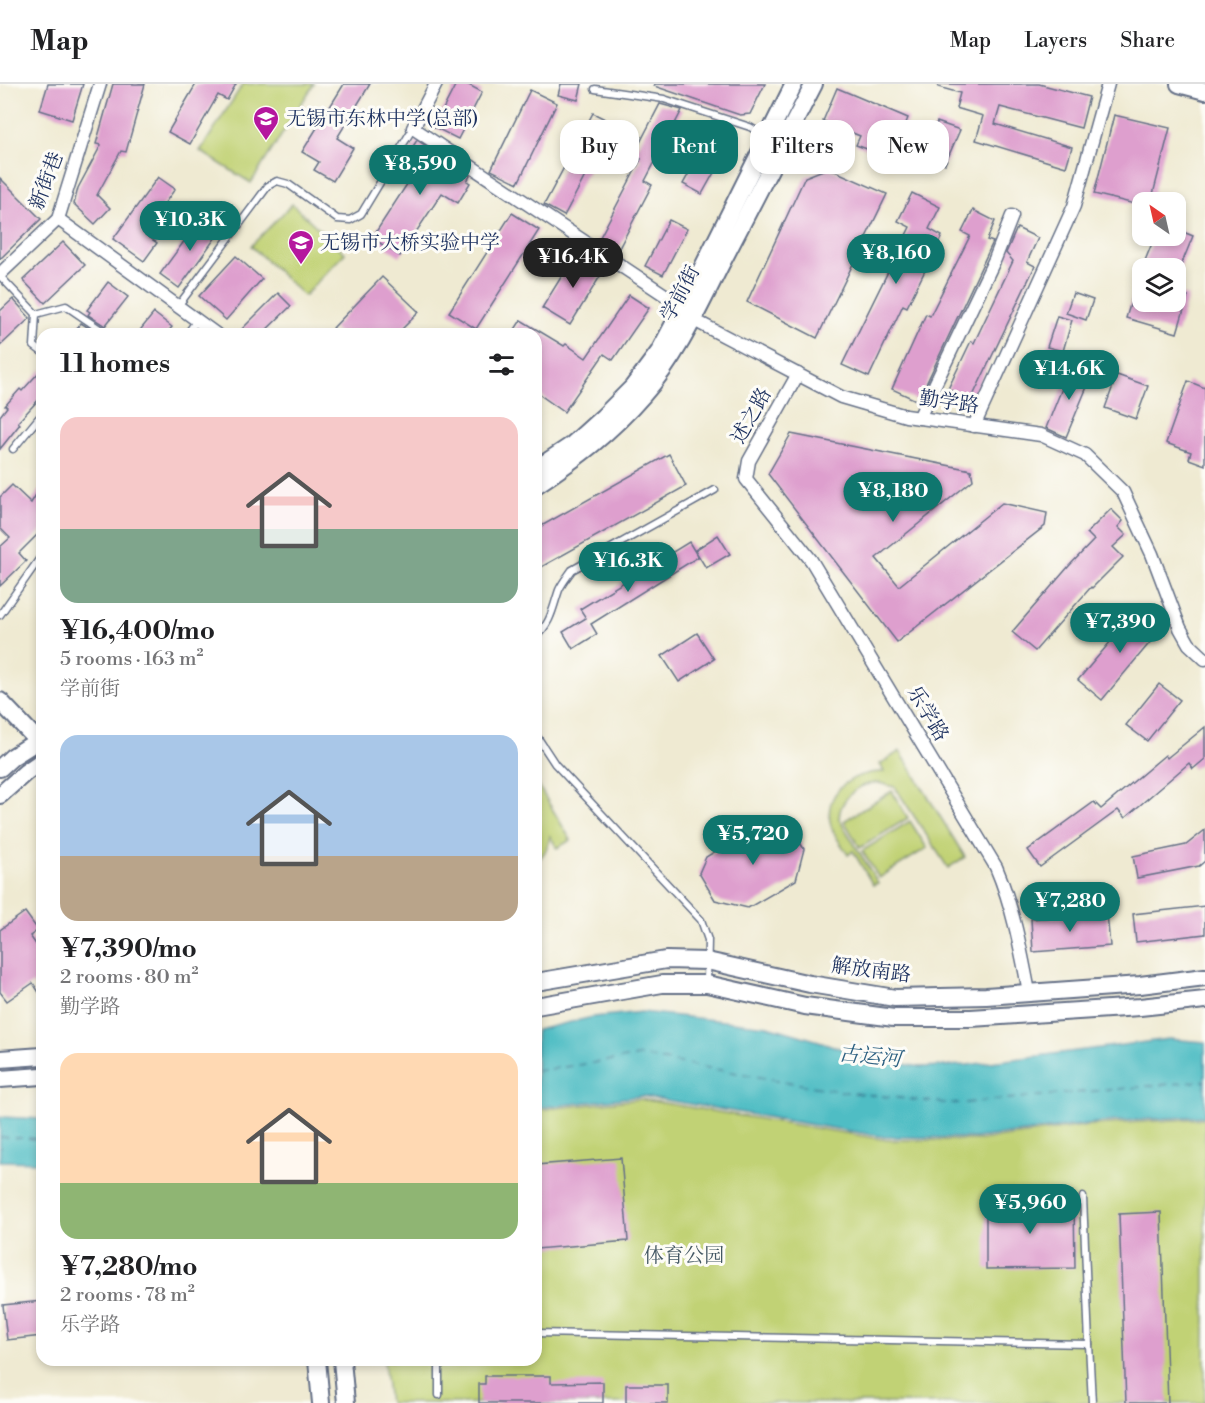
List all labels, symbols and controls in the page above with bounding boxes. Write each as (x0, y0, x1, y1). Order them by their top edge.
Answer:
text: Map (30, 24, 89, 59)
text: Map (950, 28, 991, 54)
text: Layers (1024, 28, 1087, 54)
text: Share (1120, 28, 1175, 54)
school or university icon: 无锡市东林中学(总部) (251, 104, 281, 142)
place label: 无锡市东林中学(总部) (286, 107, 478, 132)
chip: Buy (560, 120, 639, 174)
chip: Rent (651, 120, 738, 174)
chip: Filters (750, 120, 855, 174)
chip: New (867, 120, 949, 174)
pin: ¥8,590 (371, 145, 469, 196)
street label: 新街巷 (25, 149, 69, 213)
text: ¥8,590 (383, 152, 457, 177)
north arrow (1132, 192, 1186, 246)
map controls (1132, 192, 1186, 312)
pin: ¥10.3K (141, 201, 239, 252)
text: ¥10.3K (154, 208, 226, 233)
school or university icon: 无锡市大桥实验中学 (286, 228, 316, 266)
place label: 无锡市大桥实验中学 (320, 231, 500, 256)
pin: ¥8,160 (847, 234, 945, 285)
pin: ¥16.4K (524, 238, 622, 289)
text: ¥8,160 (861, 241, 931, 266)
text: ¥16.4K (537, 245, 609, 270)
button: layers (1132, 258, 1186, 312)
street label: 学前街 (656, 262, 706, 326)
text: 11 homes (60, 348, 170, 380)
icon: filters (485, 348, 518, 381)
pin: ¥14.6K (1020, 350, 1118, 401)
text: ¥14.6K (1033, 357, 1105, 382)
street label: 述之路 (727, 384, 777, 448)
street label: 勤学路 (918, 386, 980, 420)
icon: home (235, 456, 343, 564)
pin: ¥8,180 (844, 472, 942, 523)
text: ¥8,180 (857, 479, 929, 504)
pin: ¥16.3K (579, 542, 677, 593)
text: ¥16.3K (593, 549, 663, 574)
pin: ¥7,390 (1071, 603, 1169, 654)
text: ¥7,390 (1084, 610, 1156, 635)
text: ¥16,400/mo (60, 615, 215, 647)
text: 5 rooms · 163 m² (60, 647, 204, 672)
text: 学前街 (60, 677, 120, 702)
street label: 乐学路 (901, 682, 953, 746)
icon: home (235, 774, 343, 882)
pin: ¥5,720 (704, 815, 802, 866)
text: ¥5,720 (717, 822, 789, 847)
pin: ¥7,280 (1021, 882, 1119, 933)
text: ¥7,280 (1034, 889, 1106, 914)
text: ¥7,390/mo (60, 933, 197, 965)
street label: 解放南路 (830, 954, 912, 988)
text: 2 rooms · 80 m² (60, 965, 198, 990)
text: 勤学路 (60, 995, 120, 1020)
water label: 古运河 (837, 1041, 907, 1074)
icon: home (235, 1092, 343, 1200)
pin: ¥5,960 (981, 1184, 1079, 1235)
text: ¥5,960 (993, 1191, 1067, 1216)
park label: 体育公园 (644, 1244, 724, 1269)
text: ¥7,280/mo (60, 1251, 198, 1283)
text: 2 rooms · 78 m² (60, 1283, 195, 1308)
text: 乐学路 (60, 1313, 120, 1338)

